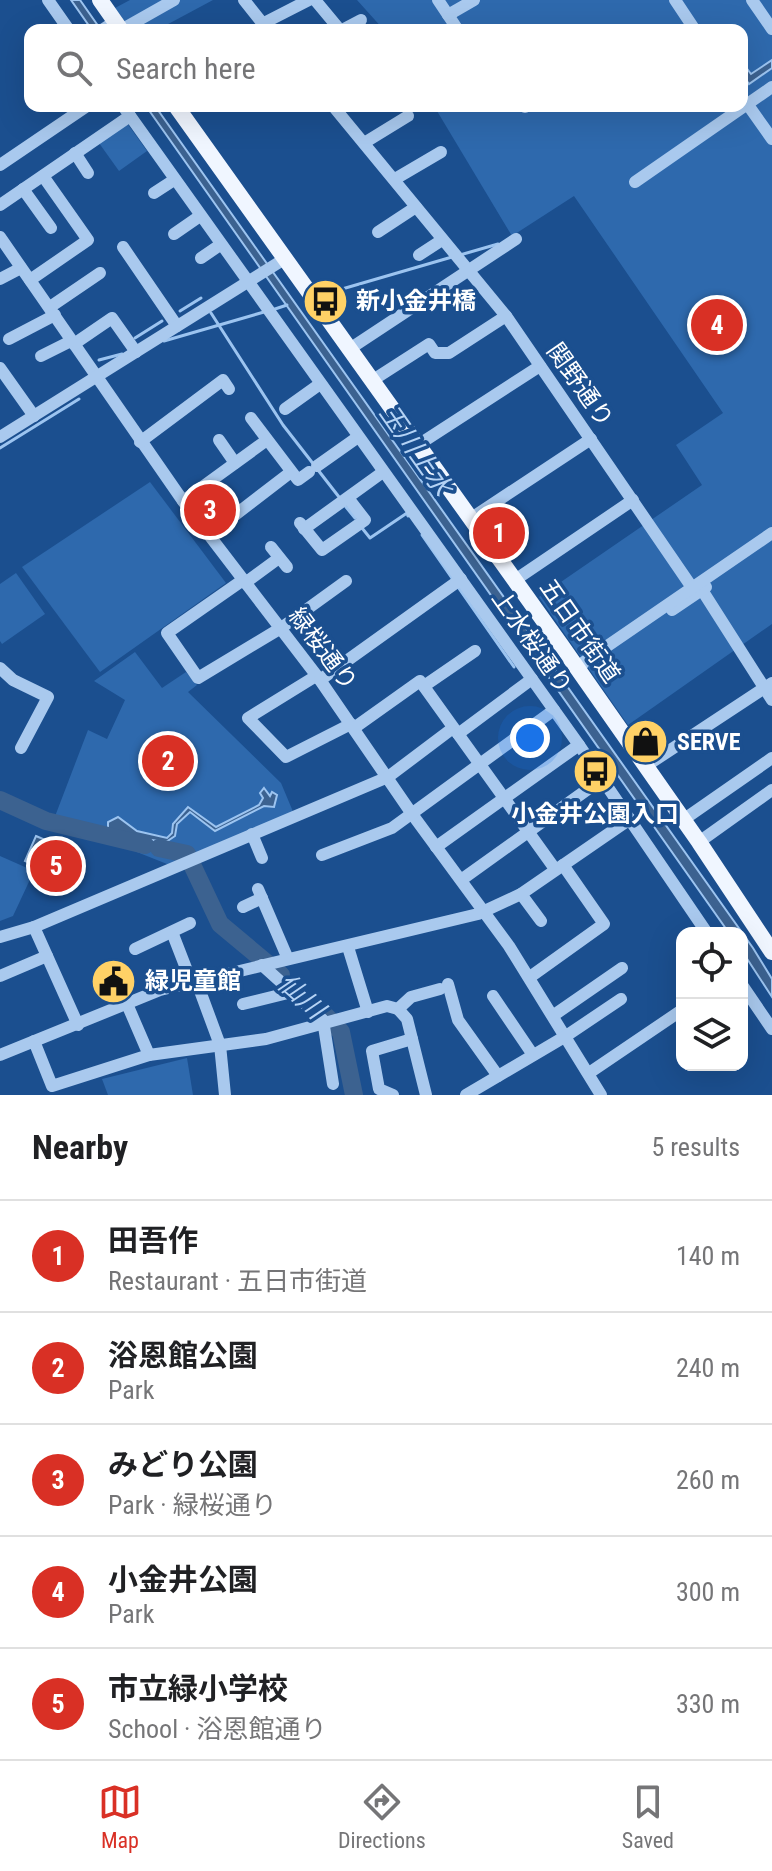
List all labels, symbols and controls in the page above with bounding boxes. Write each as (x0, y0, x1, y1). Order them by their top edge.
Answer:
search box (24, 24, 748, 112)
icon: search (52, 46, 96, 90)
text: Search here (116, 51, 256, 86)
bus stop icon: 新小金井橋 (301, 277, 349, 325)
place label: 新小金井橋 (356, 287, 476, 315)
pin: 4 (691, 295, 743, 355)
street label: 関野通り (541, 338, 619, 432)
water label: 玉川上水 (374, 399, 460, 504)
pin: 3 (184, 480, 236, 540)
pin: 1 (473, 503, 525, 563)
street label: 五日市街道 (534, 574, 626, 688)
street label: 上水桜通り (486, 585, 578, 699)
street label: 緑桜通り (283, 602, 363, 696)
your location (510, 718, 550, 758)
shop icon: SERVE (622, 718, 670, 766)
place label: SERVE (677, 728, 741, 756)
pin: 2 (142, 731, 194, 791)
bus stop icon: 小金井公園入口 (571, 748, 619, 796)
place label: 小金井公園入口 (511, 800, 679, 828)
pin: 5 (30, 836, 82, 896)
map controls (676, 927, 748, 1071)
button: locate (676, 927, 748, 999)
public building icon: 緑児童館 (90, 957, 138, 1005)
place label: 緑児童館 (145, 967, 241, 995)
water label: 仙川 (272, 967, 333, 1027)
button: layers (676, 999, 748, 1071)
text: Nearby (32, 1127, 128, 1167)
text: 5 results (651, 1132, 740, 1162)
text: 田吾作 (108, 1223, 198, 1258)
text: 1 (51, 1241, 65, 1271)
text: 140 m (676, 1241, 740, 1271)
text: Restaurant · 五日市街道 (108, 1266, 367, 1296)
text: 浴恩館公園 (108, 1338, 258, 1373)
text: 2 (51, 1353, 65, 1383)
text: 240 m (676, 1353, 740, 1383)
text: Park (108, 1375, 154, 1405)
text: みどり公園 (108, 1447, 258, 1482)
text: 3 (51, 1465, 65, 1495)
text: 260 m (676, 1465, 740, 1495)
text: Park · 緑桜通り (108, 1490, 277, 1520)
text: 小金井公園 (108, 1562, 258, 1597)
text: 4 (51, 1577, 65, 1607)
text: 300 m (676, 1577, 740, 1607)
text: Park (108, 1599, 154, 1629)
text: 市立緑小学校 (108, 1671, 288, 1706)
text: 5 (51, 1689, 65, 1719)
text: 330 m (676, 1689, 740, 1719)
text: School · 浴恩館通り (108, 1714, 326, 1744)
tab: Map (98, 1780, 142, 1853)
tab: Directions (338, 1780, 426, 1853)
tab: Saved (622, 1780, 674, 1853)

